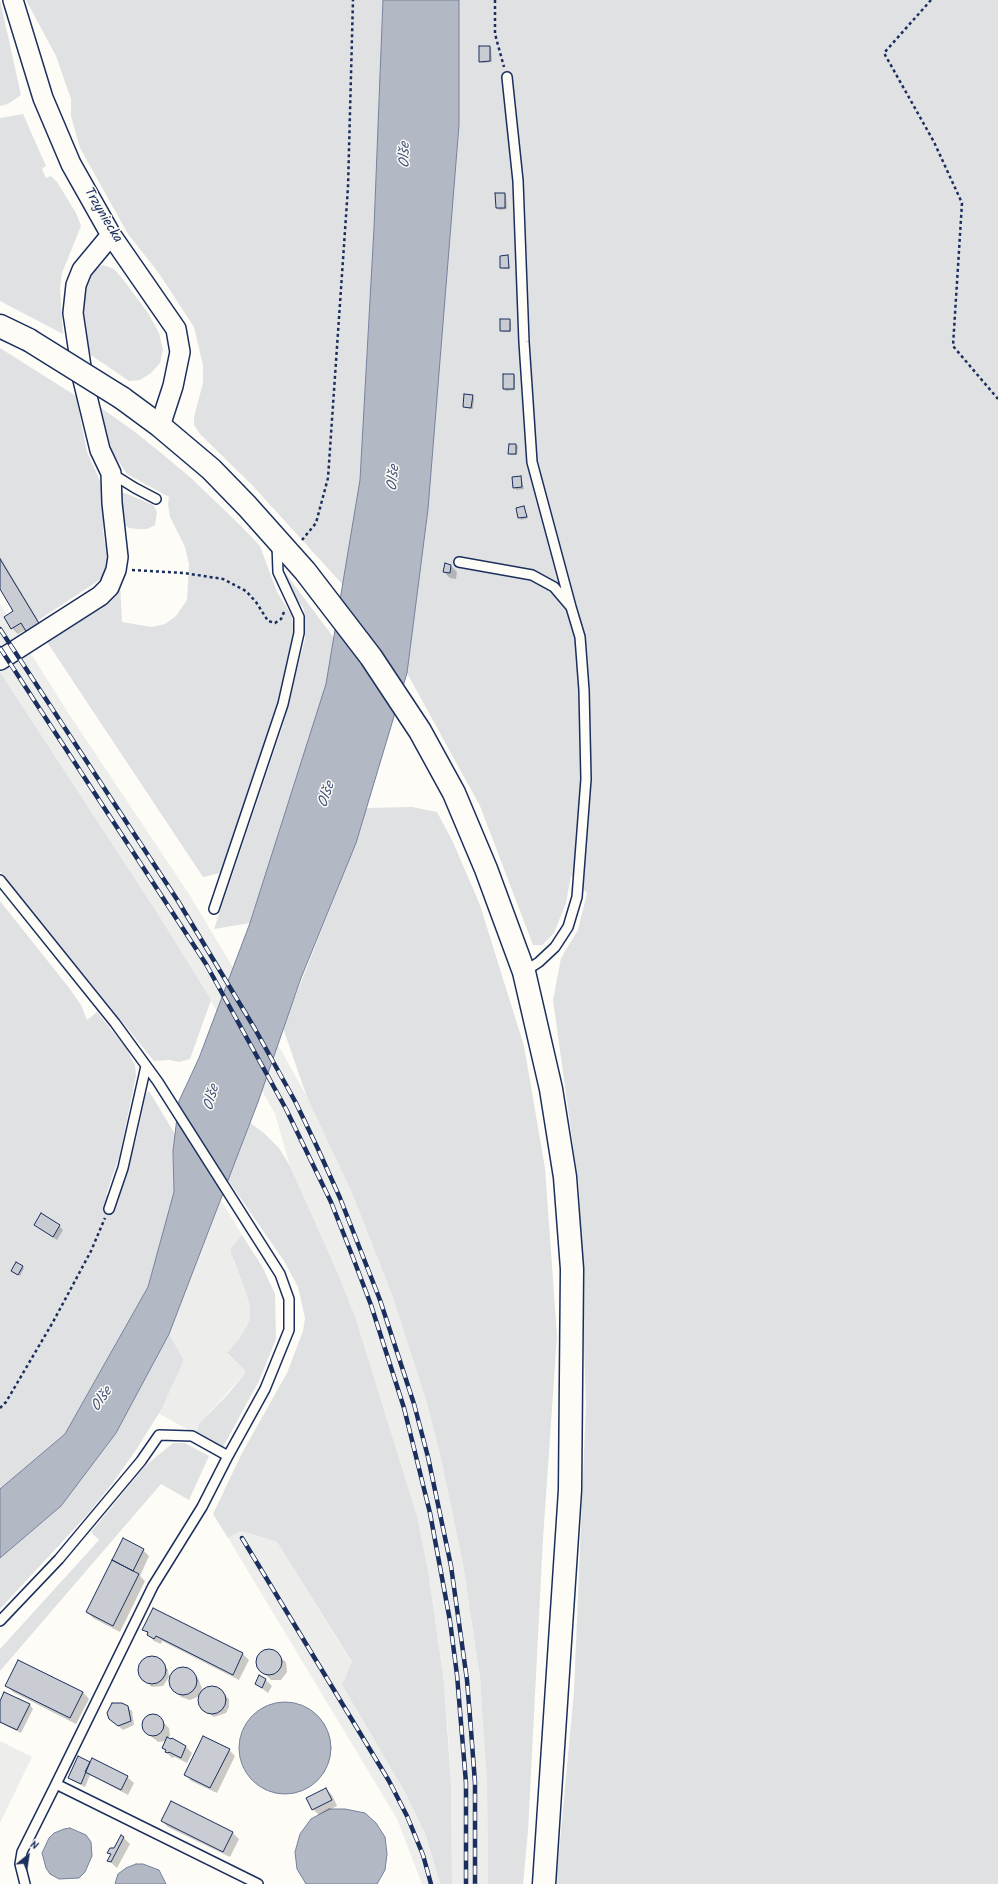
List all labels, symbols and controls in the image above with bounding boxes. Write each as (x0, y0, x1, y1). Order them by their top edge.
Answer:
water label: Olše (397, 142, 415, 168)
street label: Trzyniecka (79, 185, 125, 247)
water label: Olše (385, 464, 405, 492)
water label: Olše (315, 780, 341, 810)
water label: Olše (201, 1083, 225, 1113)
water label: Olše (88, 1384, 118, 1416)
north arrow (8, 1836, 48, 1876)
text: N (26, 1836, 42, 1855)

